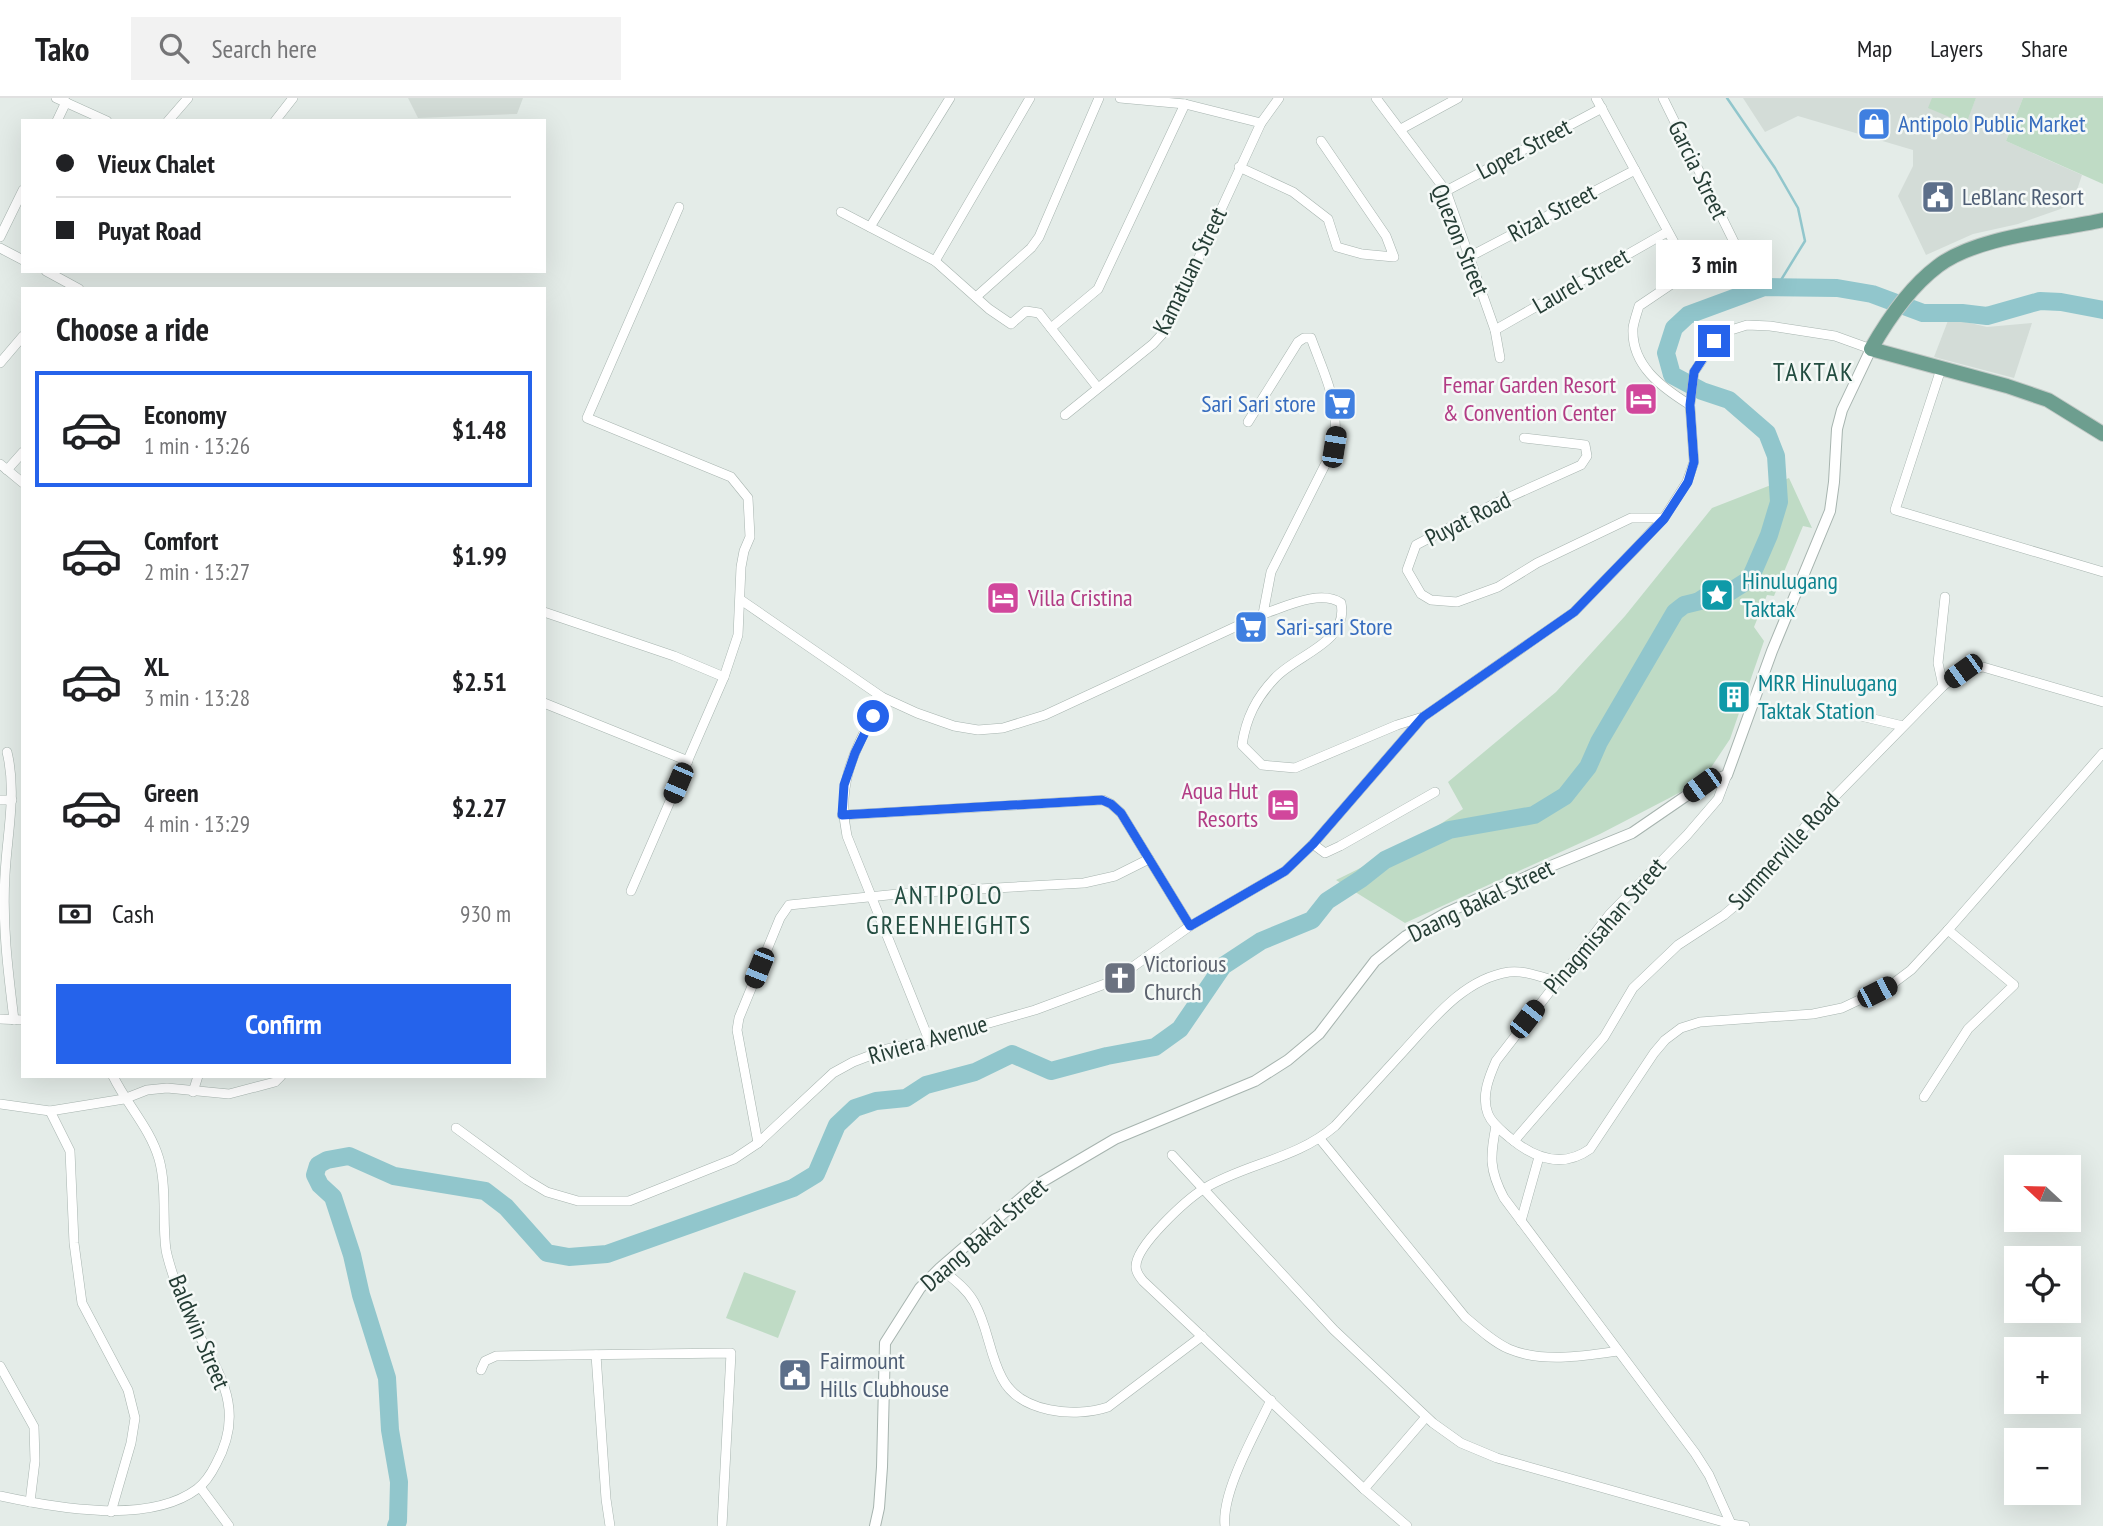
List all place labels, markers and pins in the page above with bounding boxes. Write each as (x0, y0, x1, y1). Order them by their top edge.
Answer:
shop icon: Antipolo Public Market (1855, 105, 1893, 143)
place label: Antipolo Public Market (1898, 108, 2086, 139)
public building icon: LeBlanc Resort (1919, 178, 1957, 216)
place label: LeBlanc Resort (1962, 181, 2084, 212)
place label: Femar Garden Resort & Convention Center (1443, 369, 1616, 428)
hotel icon: Femar Garden Resort & Convention Center (1622, 380, 1660, 418)
supermarket icon: Sari Sari store (1321, 385, 1359, 423)
place label: Sari Sari store (1201, 388, 1316, 419)
place label: Hinulugang Taktak (1742, 565, 1838, 624)
place icon: Hinulugang Taktak (1698, 576, 1736, 614)
hotel icon: Villa Cristina (984, 579, 1022, 617)
place label: Villa Cristina (1027, 582, 1133, 613)
supermarket icon: Sari-sari Store (1232, 608, 1270, 646)
place label: Sari-sari Store (1276, 611, 1393, 642)
place label: MRR Hinulugang Taktak Station (1758, 667, 1897, 726)
building icon: MRR Hinulugang Taktak Station (1715, 678, 1753, 716)
place label: Aqua Hut Resorts (1182, 775, 1258, 834)
hotel icon: Aqua Hut Resorts (1264, 786, 1302, 824)
place label: Victorious Church (1143, 948, 1226, 1007)
church icon: Victorious Church (1101, 959, 1139, 997)
place label: Fairmount Hills Clubhouse (820, 1345, 949, 1404)
public building icon: Fairmount Hills Clubhouse (776, 1356, 814, 1394)

